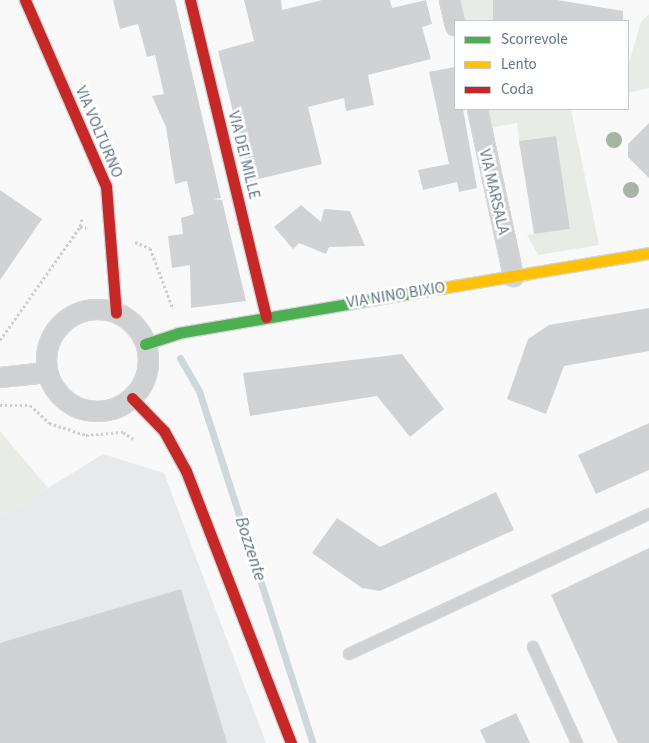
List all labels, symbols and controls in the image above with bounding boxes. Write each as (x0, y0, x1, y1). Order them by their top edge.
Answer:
legend (454, 20, 629, 110)
text: Scorrevole (501, 29, 568, 50)
text: Lento (501, 54, 537, 75)
text: Coda (501, 79, 534, 100)
street label: VIA VOLTURNO (71, 83, 127, 181)
street label: VIA DEI MILLE (224, 109, 264, 201)
street label: VIA MARSALA (475, 147, 513, 237)
street label: VIA NINO BIXIO (345, 278, 447, 312)
water label: Bozzente (230, 514, 270, 584)

